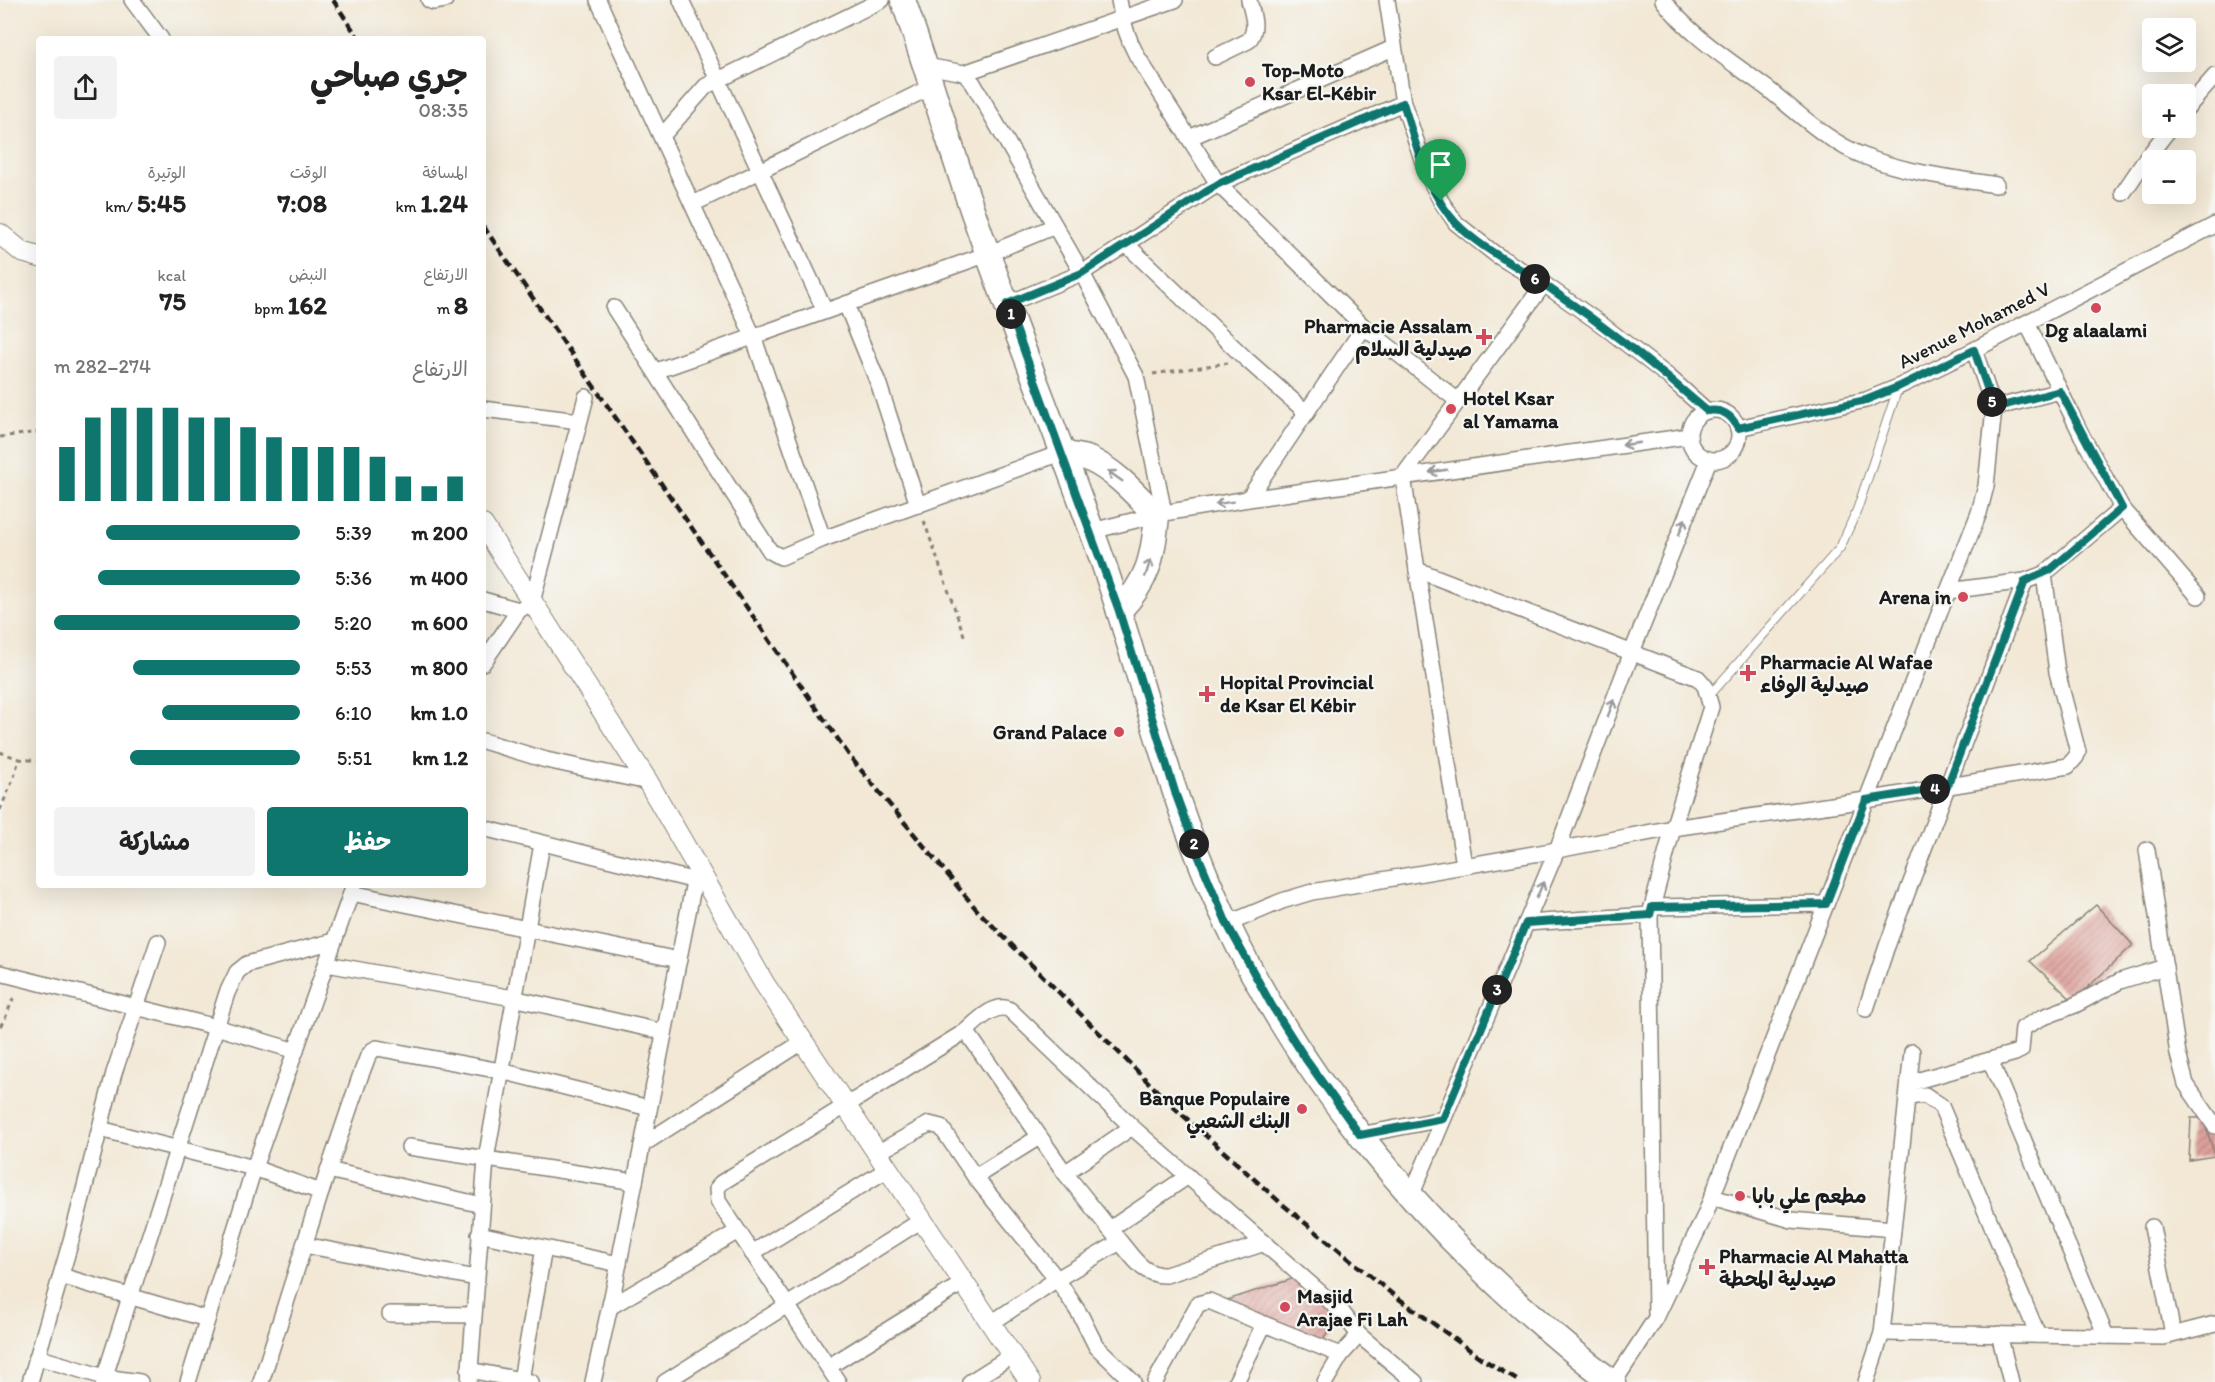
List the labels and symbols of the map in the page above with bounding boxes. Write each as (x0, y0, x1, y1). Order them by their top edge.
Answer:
place label: Top-Moto Ksar El-Kébir (1261, 58, 1377, 105)
marker: Top-Moto Ksar El-Kébir (1243, 75, 1257, 89)
pin (1415, 139, 1466, 201)
pin: 6 (1520, 264, 1550, 294)
street label: Avenue Mohamed V (1894, 276, 2054, 374)
pin: 1 (996, 299, 1026, 329)
marker: Dg alaalami (2089, 301, 2103, 315)
place label: Pharmacie Assalam صيدلية السلام (1304, 314, 1473, 364)
place label: Dg alaalami (2045, 318, 2147, 343)
marker: Pharmacie Assalam صيدلية السلام (1477, 330, 1491, 344)
place label: Hotel Ksar al Yamama (1463, 386, 1559, 433)
pin: 5 (1977, 387, 2007, 417)
marker: Hotel Ksar al Yamama (1444, 402, 1458, 416)
one-way arrow (1622, 439, 1642, 450)
one-way arrow (1429, 465, 1448, 476)
one-way arrow (1108, 470, 1124, 482)
one-way arrow (1215, 498, 1235, 509)
one-way arrow (1677, 518, 1688, 536)
one-way arrow (1143, 559, 1154, 578)
place label: Arena in (1878, 585, 1952, 609)
marker: Arena in (1956, 590, 1970, 604)
place label: Pharmacie Al Wafae صيدلية الوفاء (1760, 650, 1933, 699)
marker: Pharmacie Al Wafae صيدلية الوفاء (1741, 666, 1755, 680)
place label: Hopital Provincial de Ksar El Kébir (1220, 670, 1374, 717)
marker: Hopital Provincial de Ksar El Kébir (1198, 685, 1216, 703)
one-way arrow (1606, 699, 1617, 718)
place label: Grand Palace (993, 720, 1107, 744)
marker: Grand Palace (1112, 725, 1126, 739)
pin: 4 (1920, 774, 1950, 804)
pin: 2 (1179, 829, 1209, 859)
one-way arrow (1535, 881, 1546, 900)
pin: 3 (1482, 975, 1512, 1005)
place label: Banque Populaire البنك الشعبي (1139, 1086, 1290, 1139)
marker: Banque Populaire البنك الشعبي (1295, 1102, 1309, 1116)
place label: مطعم علي بابا (1752, 1184, 1866, 1214)
marker: مطعم علي بابا (1733, 1189, 1747, 1203)
place label: Pharmacie Al Mahatta صيدلية المحطة (1719, 1244, 1909, 1291)
marker: Pharmacie Al Mahatta صيدلية المحطة (1700, 1260, 1714, 1274)
place label: Masjid Arajae Fi Lah (1296, 1284, 1408, 1332)
marker: Masjid Arajae Fi Lah (1278, 1300, 1292, 1314)

